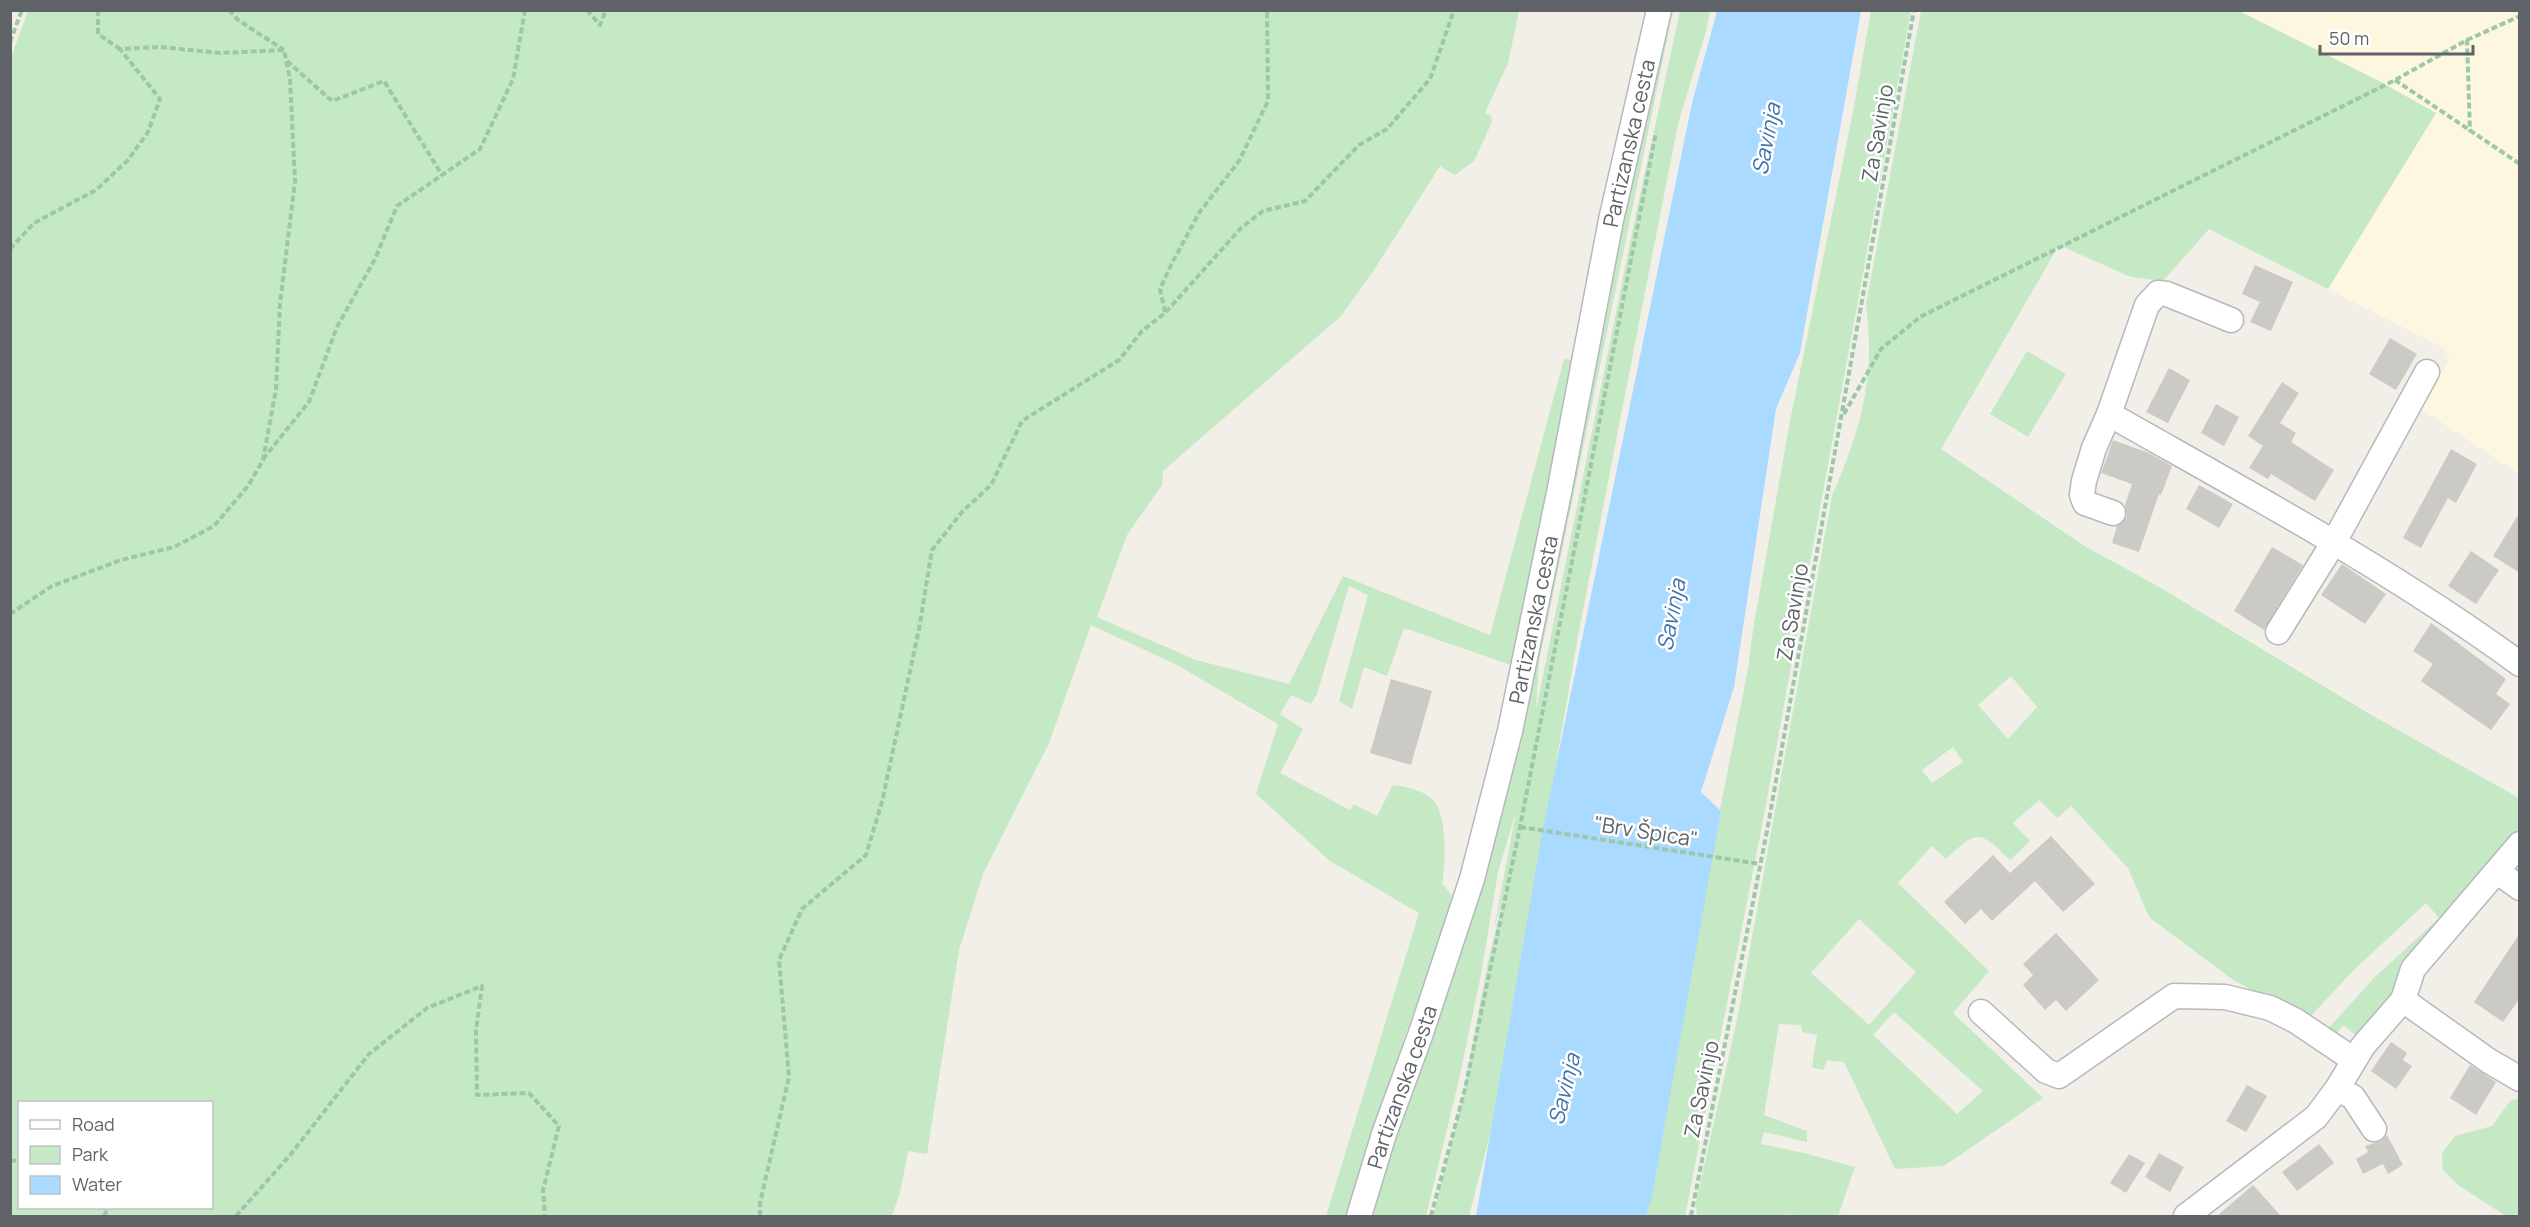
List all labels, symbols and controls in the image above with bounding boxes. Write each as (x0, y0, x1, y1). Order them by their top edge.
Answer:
scale bar (2320, 18, 2473, 56)
text: 50 m (2329, 26, 2369, 50)
street label: Partizanska cesta (1596, 56, 1661, 229)
street label: Za Savinjo (1855, 82, 1899, 184)
water label: Savinja (1744, 99, 1788, 177)
street label: Partizanska cesta (1502, 533, 1564, 706)
street label: Za Savinjo (1770, 561, 1814, 663)
water label: Savinja (1649, 575, 1693, 653)
street label: "Brv Špica" (1592, 809, 1700, 853)
street label: Partizanska cesta (1360, 1002, 1443, 1172)
street label: Za Savinjo (1677, 1038, 1725, 1140)
water label: Savinja (1541, 1048, 1588, 1128)
legend (18, 1101, 213, 1209)
text: Road (72, 1112, 115, 1136)
text: Park (72, 1142, 109, 1166)
text: Water (72, 1172, 122, 1196)

